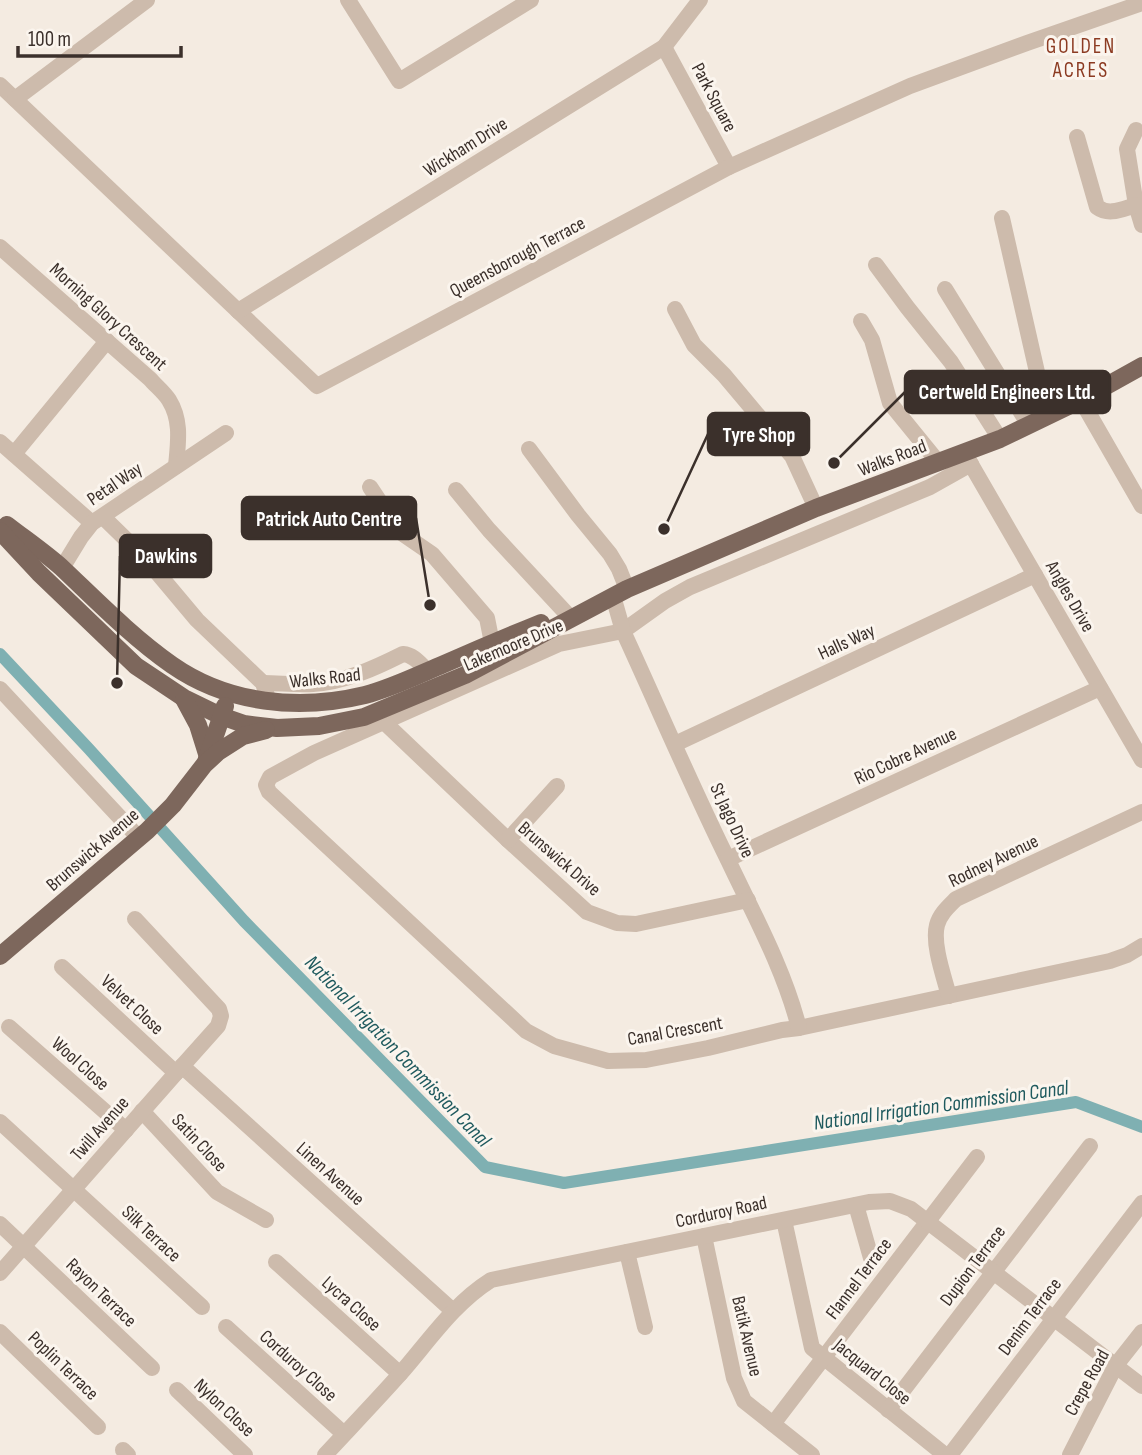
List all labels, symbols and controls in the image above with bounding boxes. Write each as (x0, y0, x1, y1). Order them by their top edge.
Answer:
scale bar (18, 14, 180, 58)
text: 100 m (28, 27, 71, 52)
district label: GOLDEN ACRES (1046, 34, 1116, 83)
street label: Park Square (686, 59, 741, 136)
street label: Wickham Drive (420, 112, 512, 182)
street label: Queensborough Terrace (446, 212, 589, 303)
street label: Morning Glory Crescent (45, 258, 172, 376)
callout: Certweld Engineers Ltd. (905, 371, 1110, 413)
text: Certweld Engineers Ltd. (919, 380, 1095, 405)
callout: Tyre Shop (708, 413, 809, 455)
text: Tyre Shop (723, 423, 795, 448)
street label: Walks Road (855, 435, 930, 482)
street label: Petal Way (83, 457, 147, 511)
callout: Patrick Auto Centre (242, 497, 416, 539)
text: Patrick Auto Centre (256, 507, 402, 532)
callout: Dawkins (120, 535, 211, 577)
text: Dawkins (135, 544, 197, 569)
street label: Angles Drive (1040, 556, 1099, 636)
street label: Lakemoore Drive (460, 614, 567, 677)
street label: Halls Way (814, 619, 879, 666)
street label: Walks Road (289, 663, 362, 694)
street label: Rio Cobre Avenue (851, 723, 960, 790)
street label: St Jago Drive (704, 780, 759, 862)
street label: Brunswick Avenue (42, 804, 144, 897)
street label: Brunswick Drive (513, 817, 605, 901)
street label: Rodney Avenue (945, 830, 1042, 893)
water label: National Irrigation Commission Canal (299, 950, 497, 1153)
street label: Velvet Close (96, 970, 168, 1040)
street label: Canal Crescent (626, 1012, 725, 1051)
street label: Wool Close (46, 1032, 114, 1096)
water label: National Irrigation Commission Canal (812, 1075, 1071, 1136)
street label: Twill Avenue (66, 1092, 134, 1166)
street label: Satin Close (166, 1109, 232, 1177)
street label: Linen Avenue (291, 1137, 369, 1211)
street label: Corduroy Road (674, 1192, 769, 1233)
street label: Silk Terrace (117, 1201, 185, 1267)
street label: Dupion Terrace (935, 1221, 1011, 1311)
street label: Flannel Terrace (821, 1234, 897, 1324)
street label: Rayon Terrace (61, 1254, 141, 1332)
street label: Lycra Close (317, 1272, 385, 1337)
street label: Denim Terrace (994, 1274, 1067, 1360)
street label: Batik Avenue (726, 1294, 767, 1379)
street label: Corduroy Close (255, 1325, 341, 1407)
street label: Poplin Terrace (23, 1327, 103, 1405)
street label: Jacquard Close (828, 1333, 915, 1410)
street label: Crepe Road (1060, 1346, 1115, 1420)
street label: Nylon Close (189, 1374, 259, 1442)

